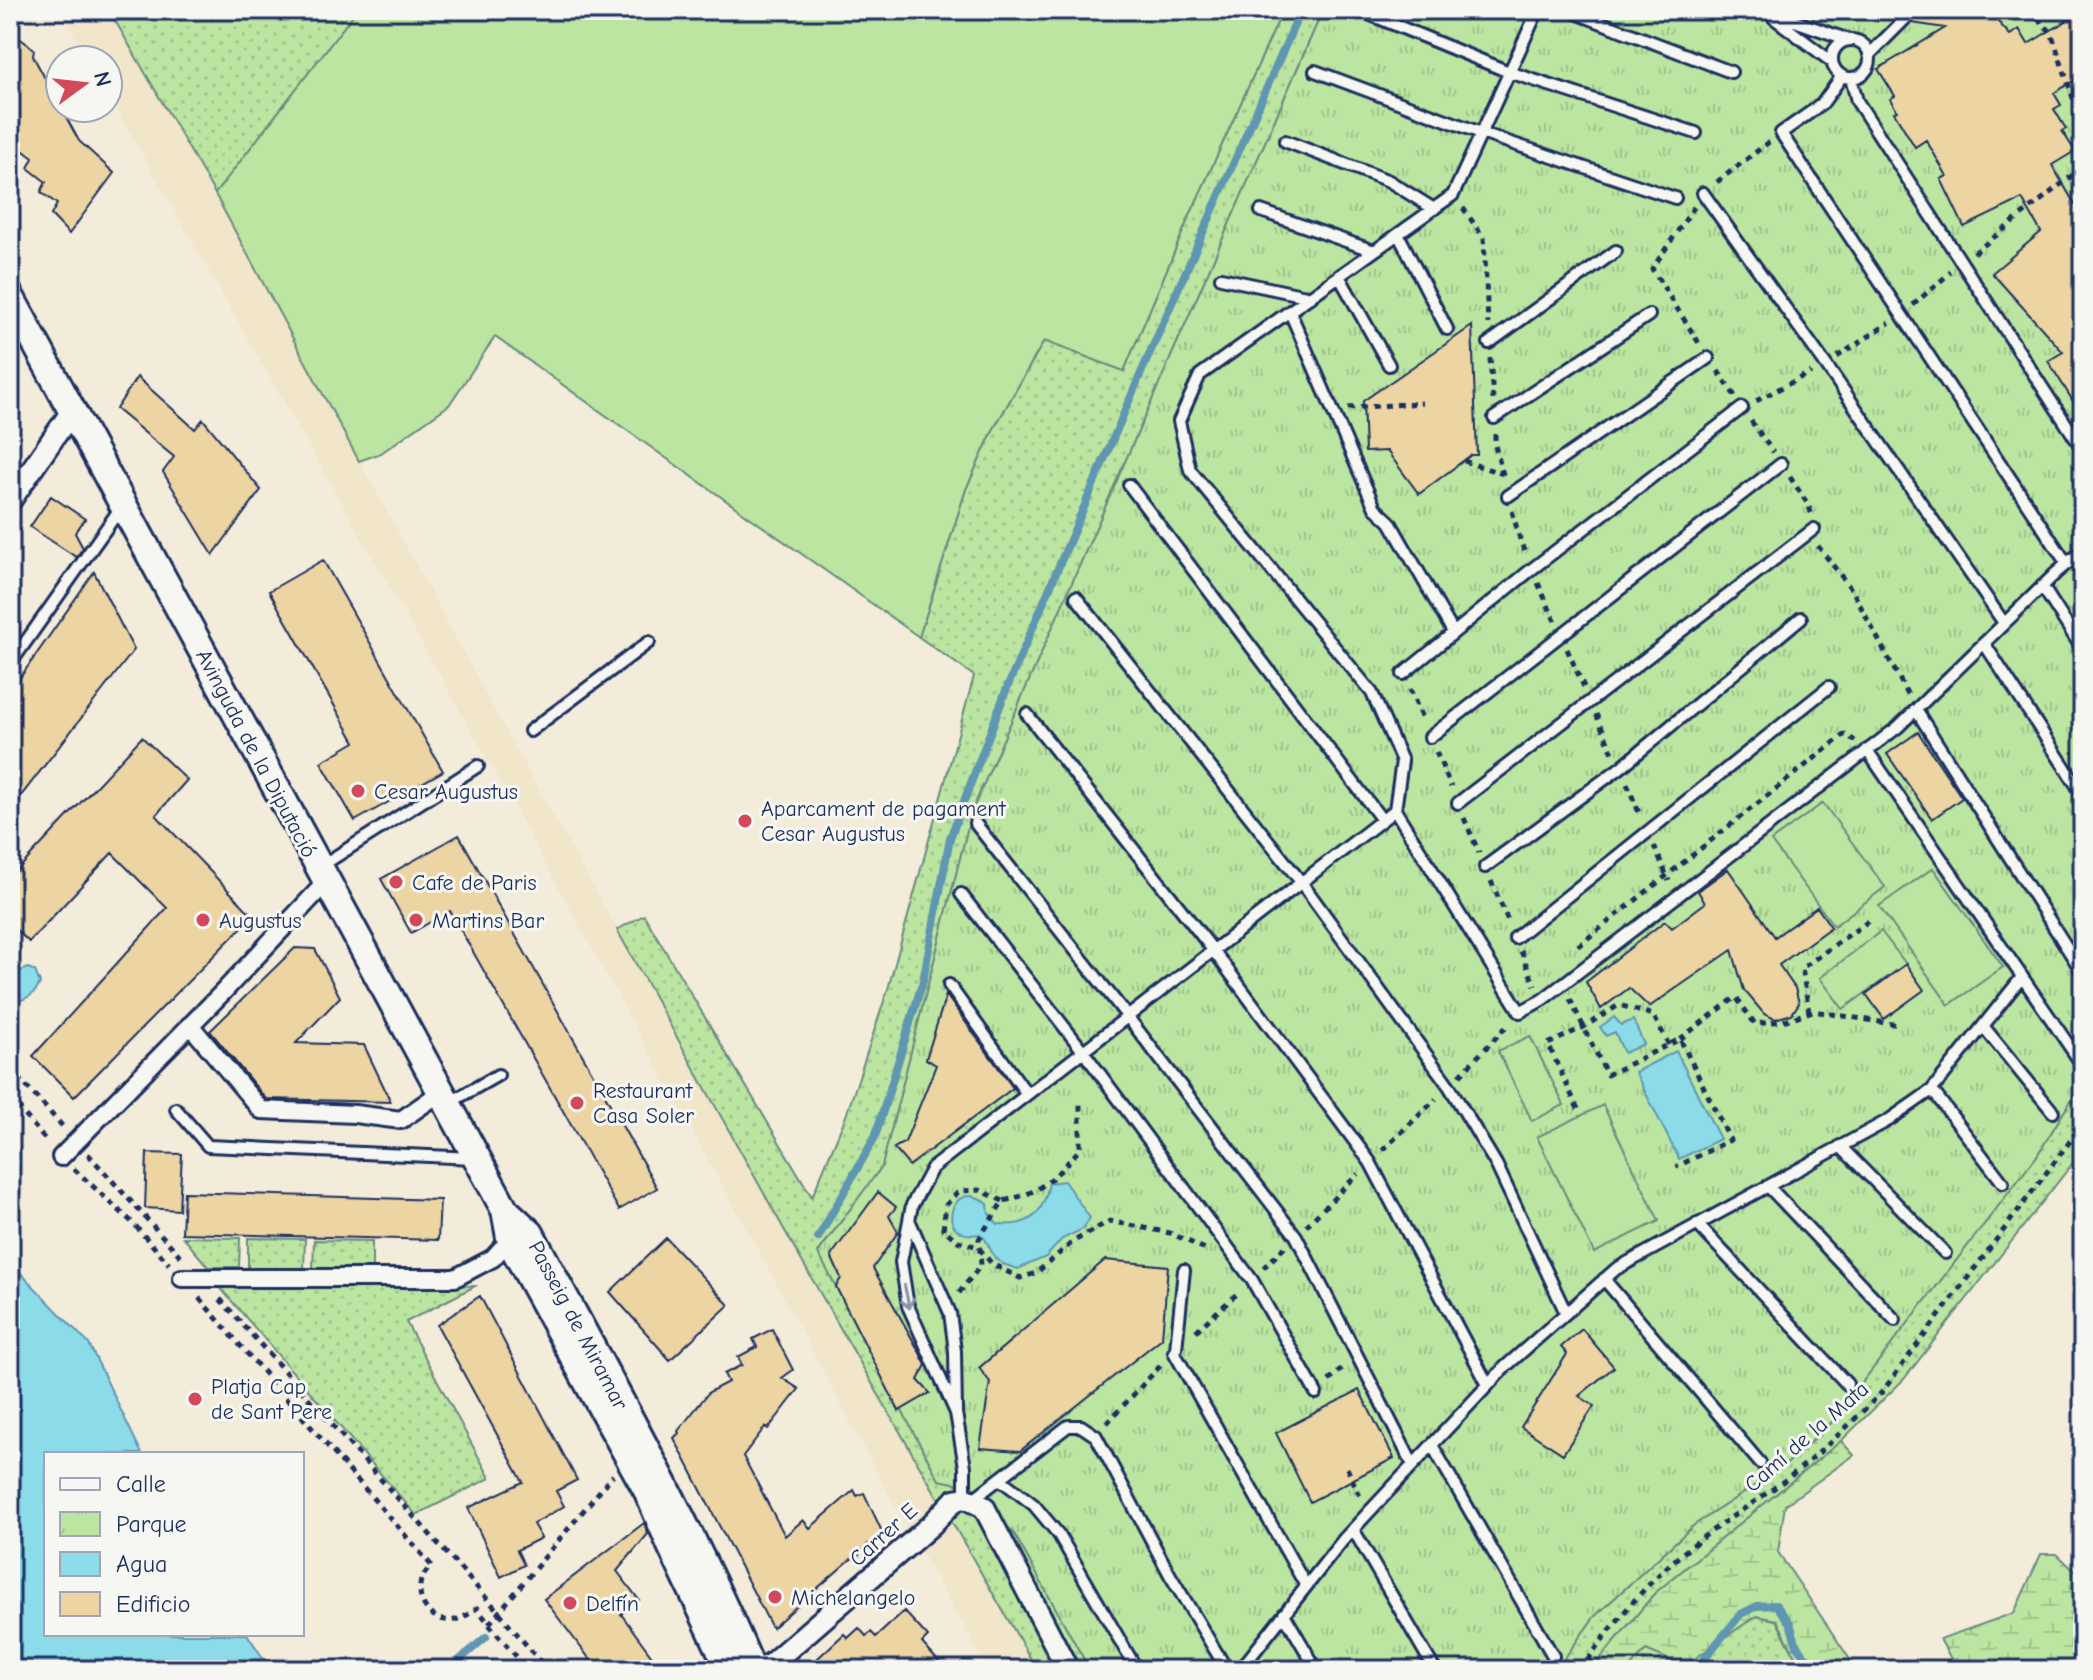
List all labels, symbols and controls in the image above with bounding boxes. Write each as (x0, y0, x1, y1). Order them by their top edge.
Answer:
north arrow (44, 44, 124, 124)
text: N (88, 69, 117, 89)
street label: Avinguda de la Diputació (190, 645, 322, 862)
place label: Cesar Augustus (374, 779, 518, 805)
marker: Cesar Augustus (349, 782, 367, 800)
place label: Aparcament de pagament Cesar Augustus (761, 796, 1006, 847)
marker: Aparcament de pagament Cesar Augustus (736, 812, 754, 830)
place label: Cafe de Paris (412, 870, 537, 896)
marker: Cafe de Paris (387, 873, 405, 891)
place label: Augustus (219, 908, 302, 934)
place label: Martins Bar (432, 908, 544, 934)
marker: Augustus (194, 911, 212, 929)
marker: Martins Bar (407, 911, 425, 929)
place label: Restaurant Casa Soler (593, 1078, 694, 1129)
marker: Restaurant Casa Soler (568, 1094, 586, 1112)
street label: Passeig de Miramar (523, 1237, 634, 1415)
one-way arrow (900, 1283, 915, 1309)
place label: Platja Cap de Sant Pere (211, 1374, 332, 1425)
street label: Camí de la Mata (1739, 1376, 1874, 1498)
marker: Platja Cap de Sant Pere (186, 1390, 204, 1408)
legend (44, 1452, 304, 1636)
text: Calle (116, 1470, 166, 1498)
street label: Carrer E (844, 1498, 923, 1572)
text: Parque (116, 1510, 187, 1538)
text: Agua (116, 1550, 167, 1578)
place label: Michelangelo (791, 1585, 915, 1611)
marker: Michelangelo (766, 1588, 784, 1606)
text: Edificio (116, 1590, 191, 1618)
place label: Delfín (586, 1591, 639, 1617)
marker: Delfín (561, 1594, 579, 1612)

